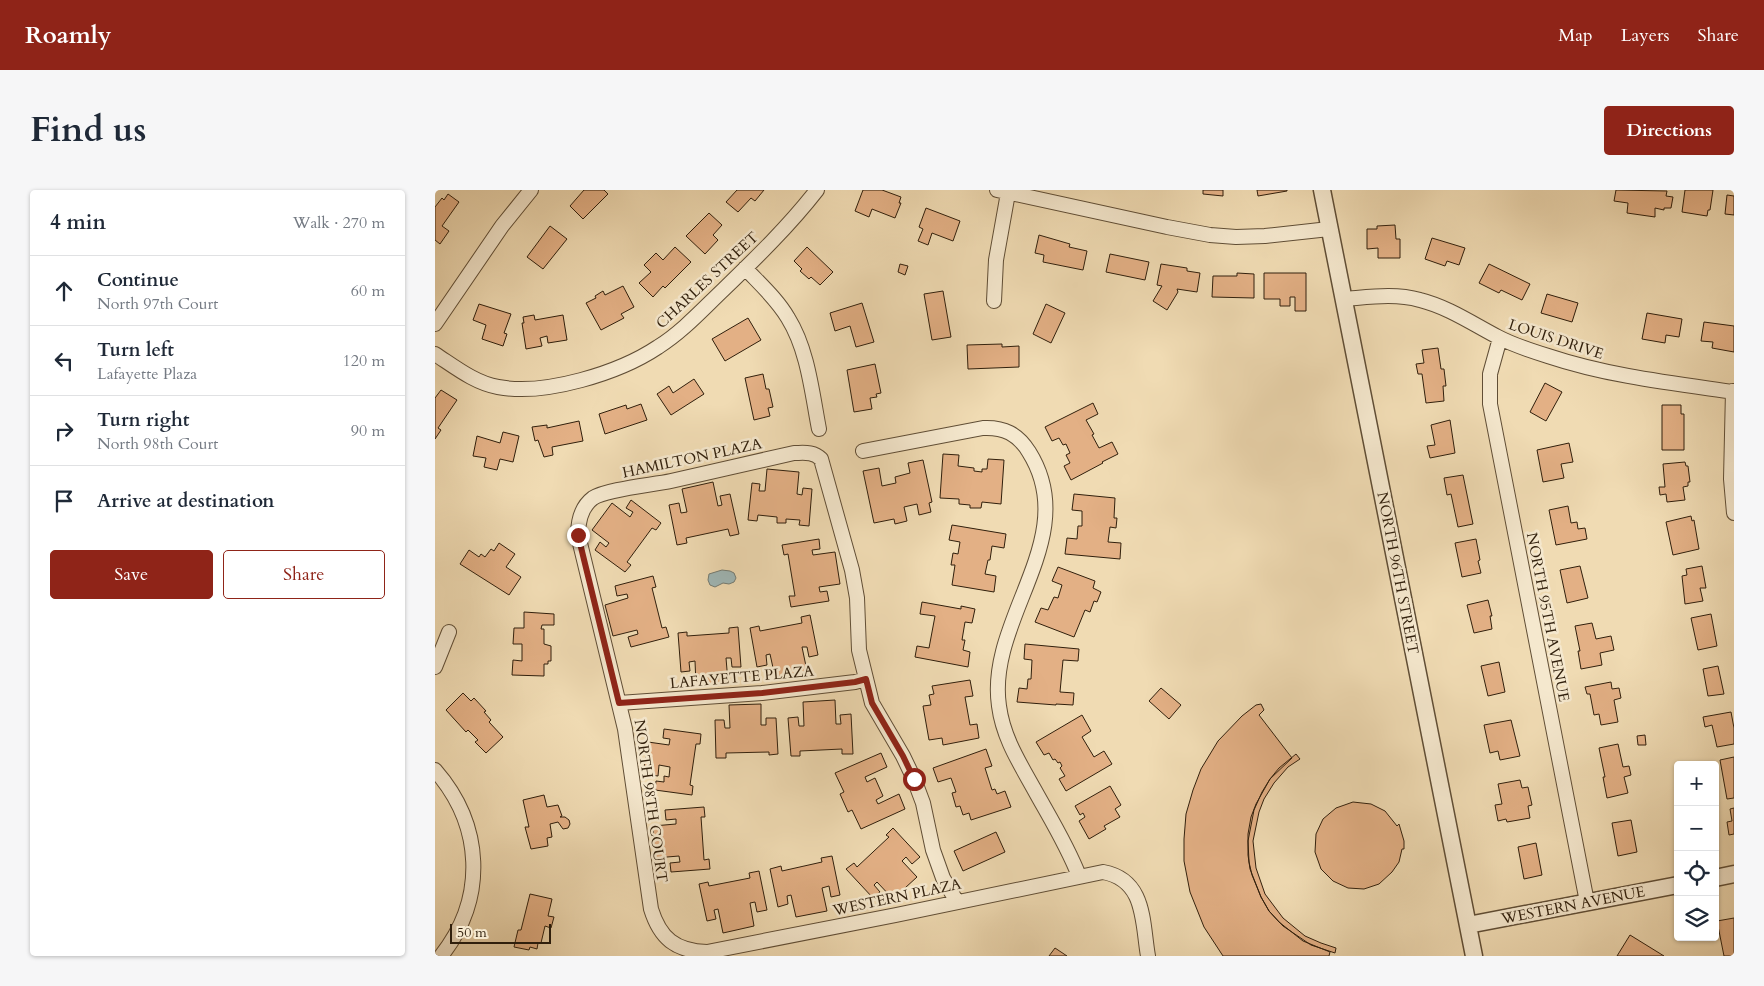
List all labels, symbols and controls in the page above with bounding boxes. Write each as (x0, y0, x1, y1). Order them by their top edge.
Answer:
text: Roamly (25, 19, 111, 52)
text: Map (1558, 23, 1593, 48)
text: Layers (1621, 23, 1670, 48)
text: Share (1698, 23, 1739, 48)
text: Find us (30, 106, 146, 154)
button: Directions (1604, 106, 1734, 155)
text: 4 min (50, 208, 106, 237)
text: Walk · 270 m (293, 212, 385, 234)
street label: CHARLES STREET (651, 227, 763, 333)
text: Continue (97, 267, 179, 293)
icon: ahead (50, 277, 78, 305)
text: 60 m (351, 280, 385, 302)
text: North 97th Court (97, 293, 218, 315)
street label: LOUIS DRIVE (1506, 314, 1606, 364)
text: Turn left (97, 337, 174, 363)
icon: left (50, 347, 78, 375)
text: 120 m (343, 350, 385, 372)
text: Lafayette Plaza (97, 363, 197, 385)
text: Turn right (97, 407, 189, 433)
icon: right (50, 417, 78, 445)
text: 90 m (351, 420, 385, 442)
text: North 98th Court (97, 433, 218, 455)
street label: HAMILTON PLAZA (620, 433, 764, 483)
icon: arrive (50, 487, 78, 515)
text: Arrive at destination (97, 488, 274, 514)
street label: NORTH 96TH STREET (1372, 490, 1424, 656)
route end (567, 524, 590, 547)
street label: NORTH 95TH AVENUE (1522, 531, 1574, 703)
button: Save (50, 550, 213, 599)
button: Share (223, 550, 385, 599)
street label: LAFAYETTE PLAZA (669, 661, 815, 693)
street label: NORTH 98TH COURT (630, 718, 672, 884)
map controls (1674, 761, 1719, 941)
button: + (1674, 761, 1719, 806)
route start (903, 768, 926, 791)
button: − (1674, 806, 1719, 851)
button: locate (1674, 851, 1719, 896)
street label: WESTERN PLAZA (830, 874, 963, 921)
street label: WESTERN AVENUE (1498, 881, 1647, 929)
button: layers (1674, 896, 1719, 941)
scale bar (450, 921, 551, 944)
text: 50 m (457, 923, 487, 942)

